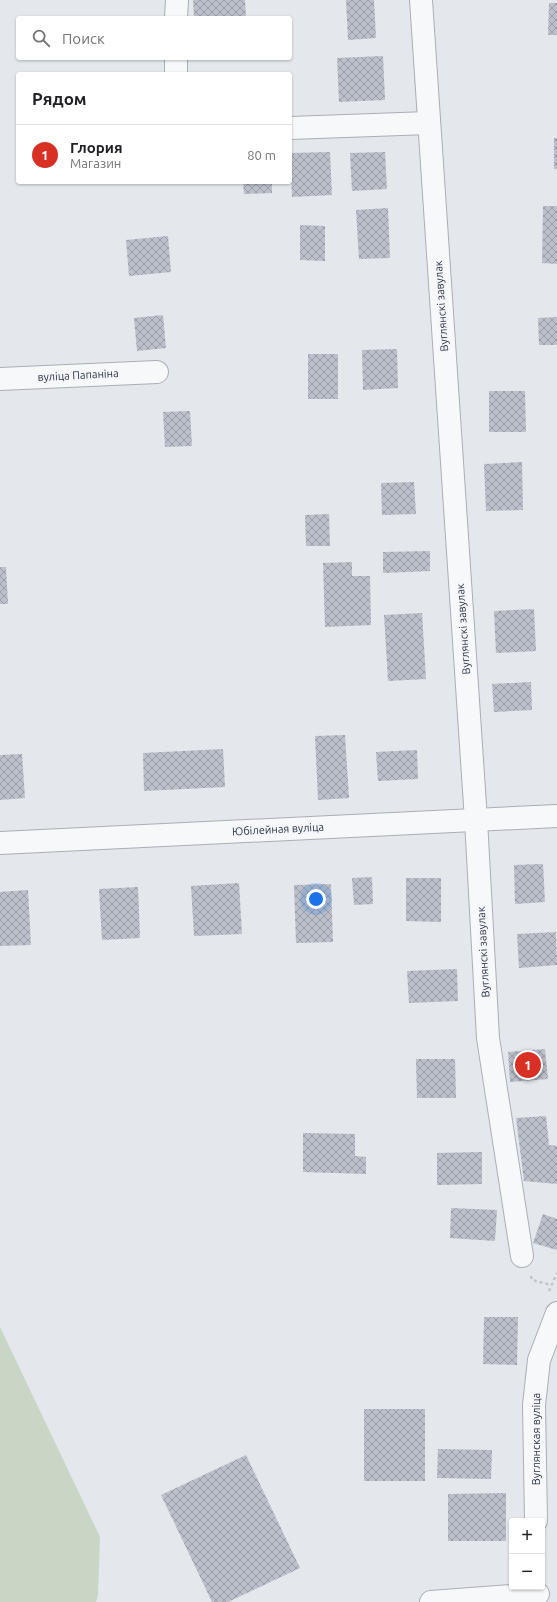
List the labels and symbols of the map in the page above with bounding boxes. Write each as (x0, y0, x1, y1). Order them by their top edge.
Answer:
street label: Вуглянскі завулак (432, 260, 450, 352)
street label: вуліца Папаніна (37, 367, 119, 383)
street label: Вуглянскі завулак (454, 583, 472, 675)
street label: Юбілейная вуліца (232, 821, 324, 837)
your location (306, 889, 326, 909)
street label: Вуглянскі завулак (475, 906, 491, 998)
pin: 1 (515, 1050, 541, 1080)
street label: Вуглянская вуліца (530, 1393, 542, 1485)

